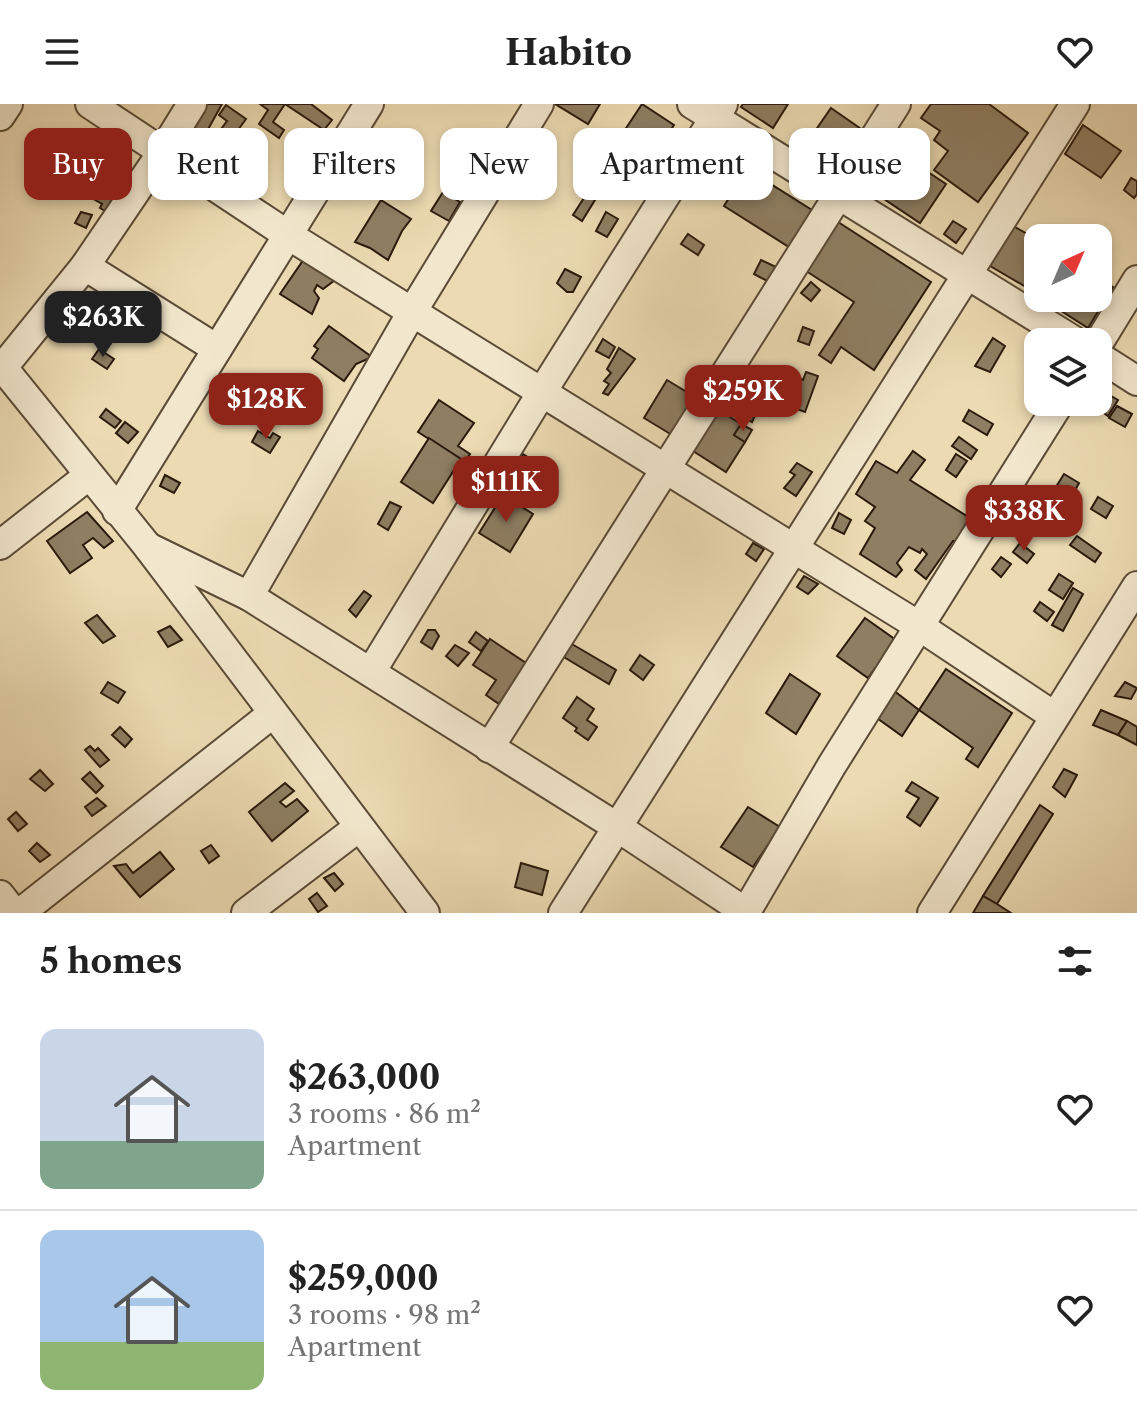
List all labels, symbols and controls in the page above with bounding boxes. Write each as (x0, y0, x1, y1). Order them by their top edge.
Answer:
icon: menu (40, 30, 84, 74)
text: Habito (505, 30, 632, 74)
icon: heart (1053, 30, 1097, 74)
chip: Buy (24, 128, 132, 200)
chip: Rent (148, 128, 268, 200)
chip: Filters (284, 128, 424, 200)
chip: New (440, 128, 557, 200)
chip: Apartment (573, 128, 773, 200)
chip: House (789, 128, 930, 200)
north arrow (1024, 224, 1112, 312)
map controls (1024, 224, 1112, 416)
pin: $263K (47, 291, 159, 359)
text: $263K (63, 301, 143, 333)
button: layers (1024, 328, 1112, 416)
pin: $259K (687, 365, 799, 433)
pin: $128K (210, 373, 322, 441)
text: $259K (703, 375, 783, 407)
text: $128K (227, 383, 305, 415)
pin: $111K (450, 456, 562, 524)
text: $111K (471, 466, 541, 498)
pin: $338K (968, 485, 1080, 553)
text: $338K (984, 495, 1064, 527)
icon: filters (1053, 939, 1097, 983)
text: 5 homes (40, 940, 182, 982)
text: $263,000 (288, 1056, 441, 1098)
icon: home (104, 1061, 200, 1157)
icon: heart (1053, 1087, 1097, 1131)
text: 3 rooms · 86 m² (288, 1098, 481, 1130)
text: Apartment (288, 1130, 421, 1162)
text: $259,000 (288, 1257, 439, 1299)
icon: home (104, 1262, 200, 1358)
icon: heart (1053, 1288, 1097, 1332)
text: 3 rooms · 98 m² (288, 1299, 481, 1331)
text: Apartment (288, 1331, 421, 1363)

